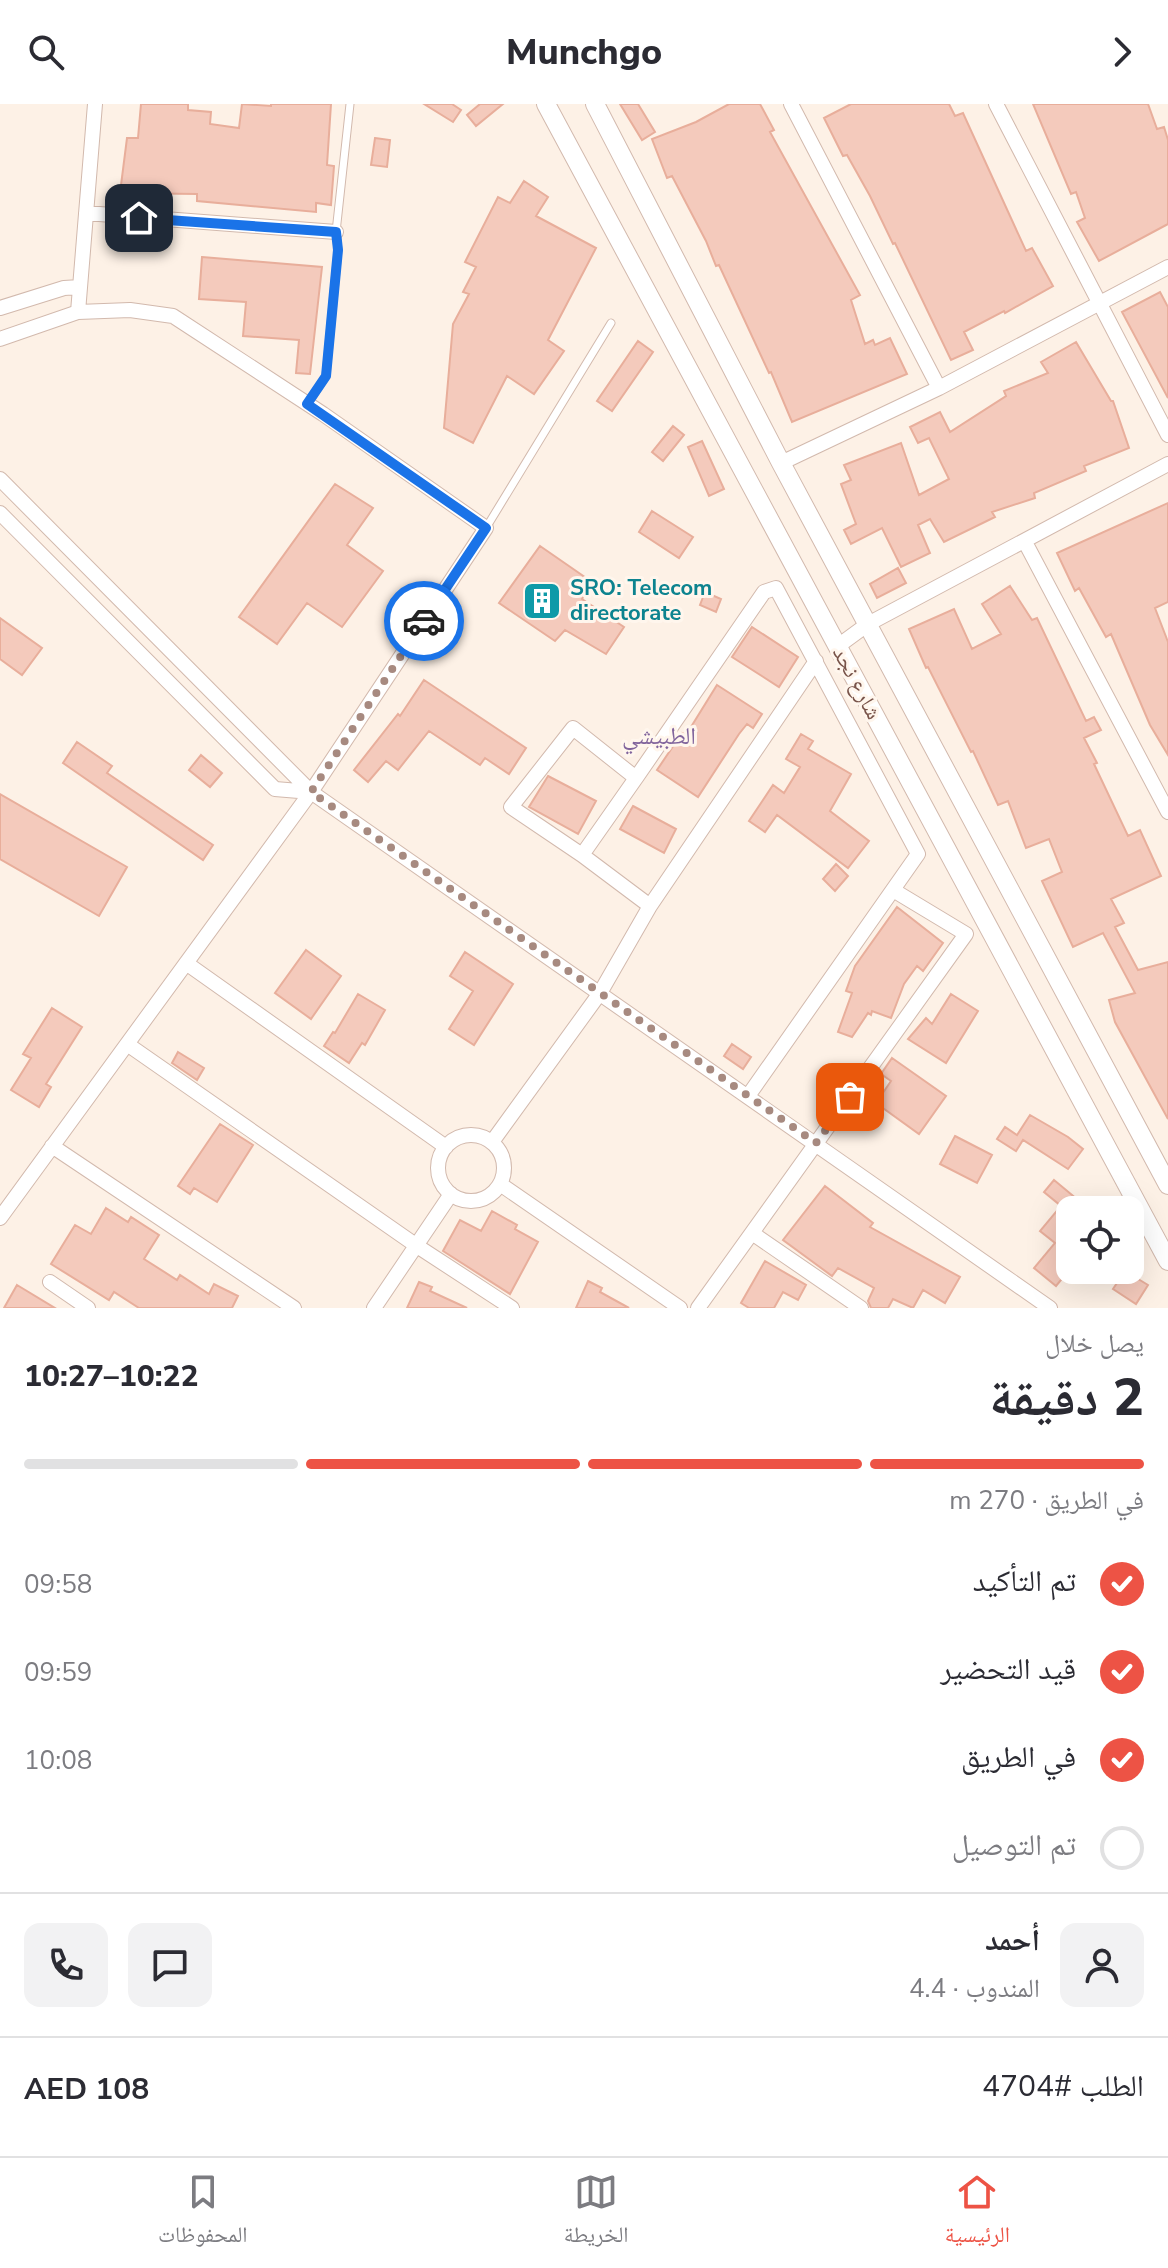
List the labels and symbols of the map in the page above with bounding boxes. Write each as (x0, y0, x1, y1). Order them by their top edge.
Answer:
pin (105, 184, 173, 252)
place label: SRO: Telecom directorate (570, 573, 712, 628)
building icon: SRO: Telecom directorate (521, 580, 563, 622)
courier (384, 581, 464, 661)
street label: شارع نجد (825, 641, 889, 725)
district label: الطبيشي (622, 720, 696, 755)
pin (816, 1063, 884, 1131)

